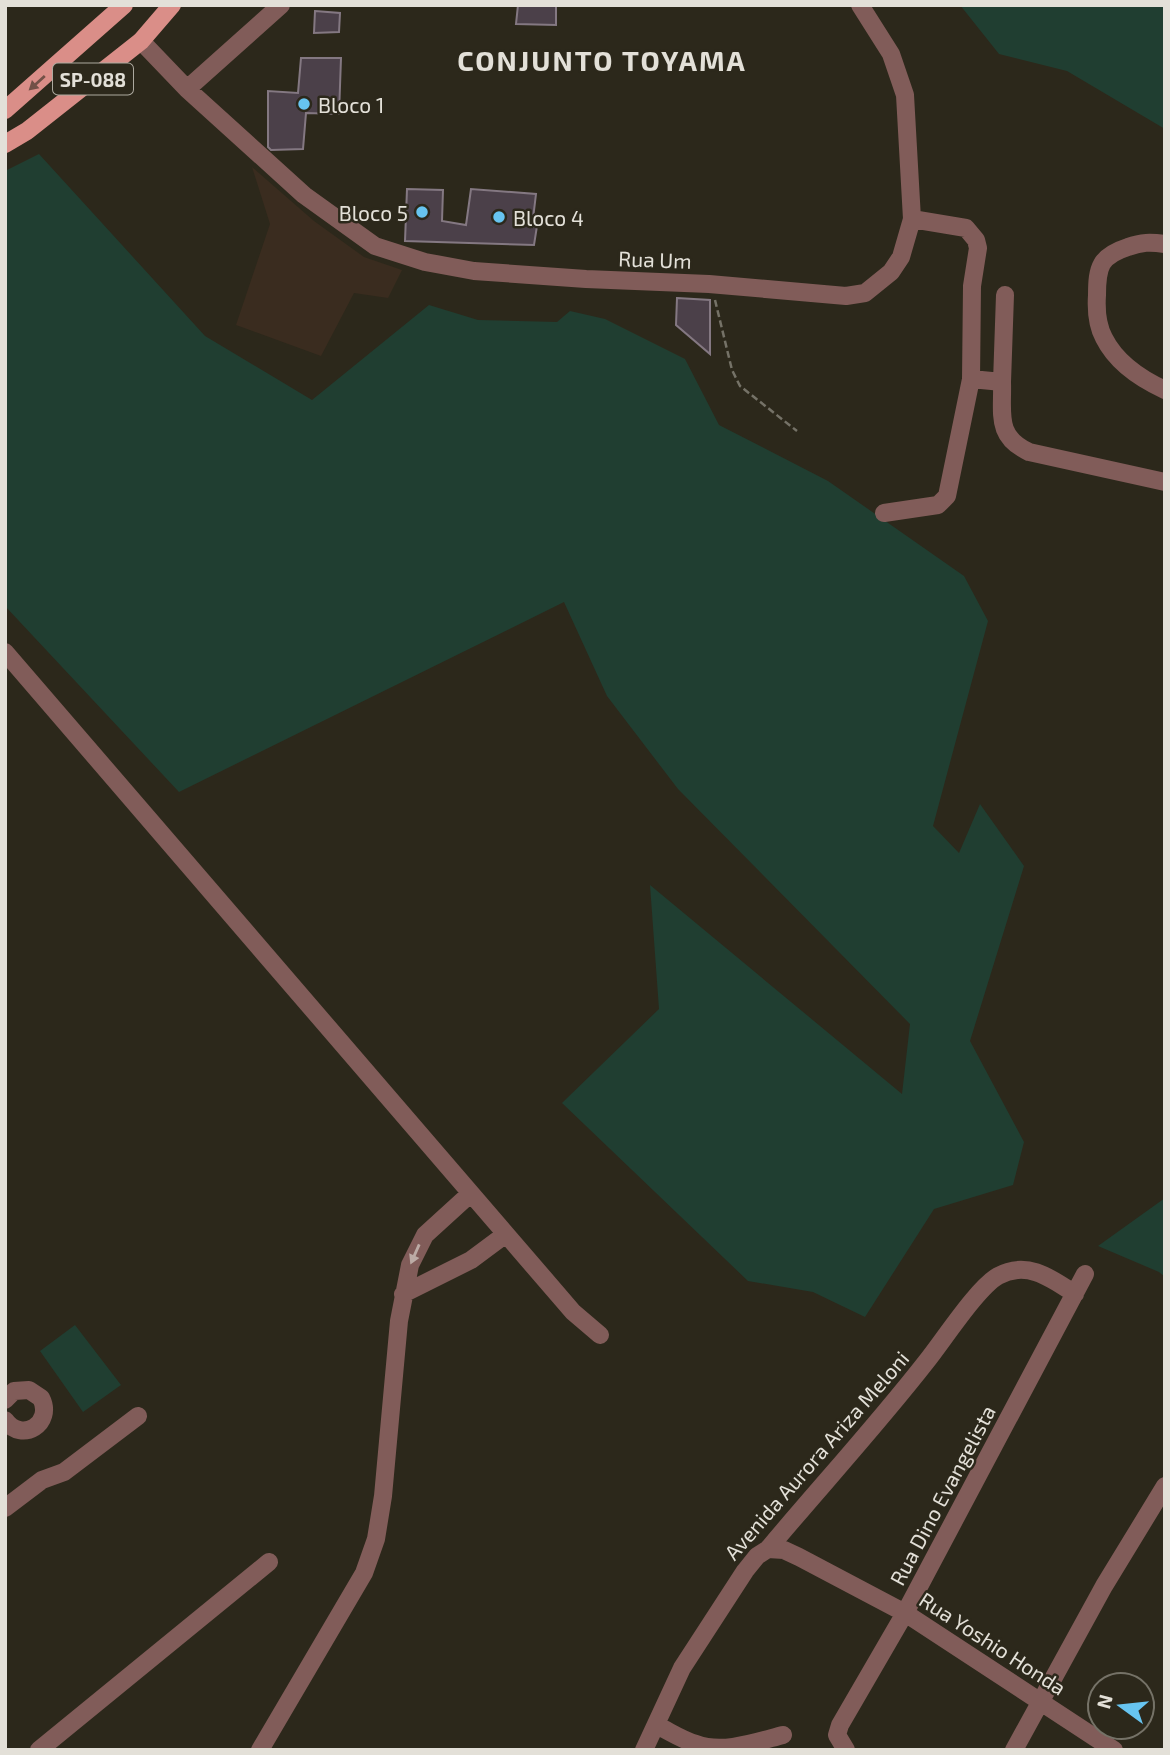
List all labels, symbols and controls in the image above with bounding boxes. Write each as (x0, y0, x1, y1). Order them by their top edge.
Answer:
district label: CONJUNTO TOYAMA (457, 43, 747, 77)
road number: SP-088 (53, 64, 133, 94)
one-way arrow (28, 75, 45, 91)
place label: Bloco 1 (318, 92, 384, 117)
marker: Bloco 1 (296, 96, 312, 112)
place label: Bloco 5 (339, 200, 408, 225)
marker: Bloco 5 (414, 204, 430, 220)
place label: Bloco 4 (513, 205, 584, 230)
marker: Bloco 4 (491, 209, 507, 225)
street label: Rua Um (618, 245, 692, 273)
one-way arrow (409, 1244, 421, 1264)
street label: Avenida Aurora Ariza Meloni (719, 1346, 913, 1564)
street label: Rua Dino Evangelista (884, 1401, 1000, 1589)
street label: Rua Yoshio Honda (915, 1586, 1071, 1700)
north arrow (1086, 1671, 1156, 1741)
text: N (1091, 1692, 1117, 1711)

